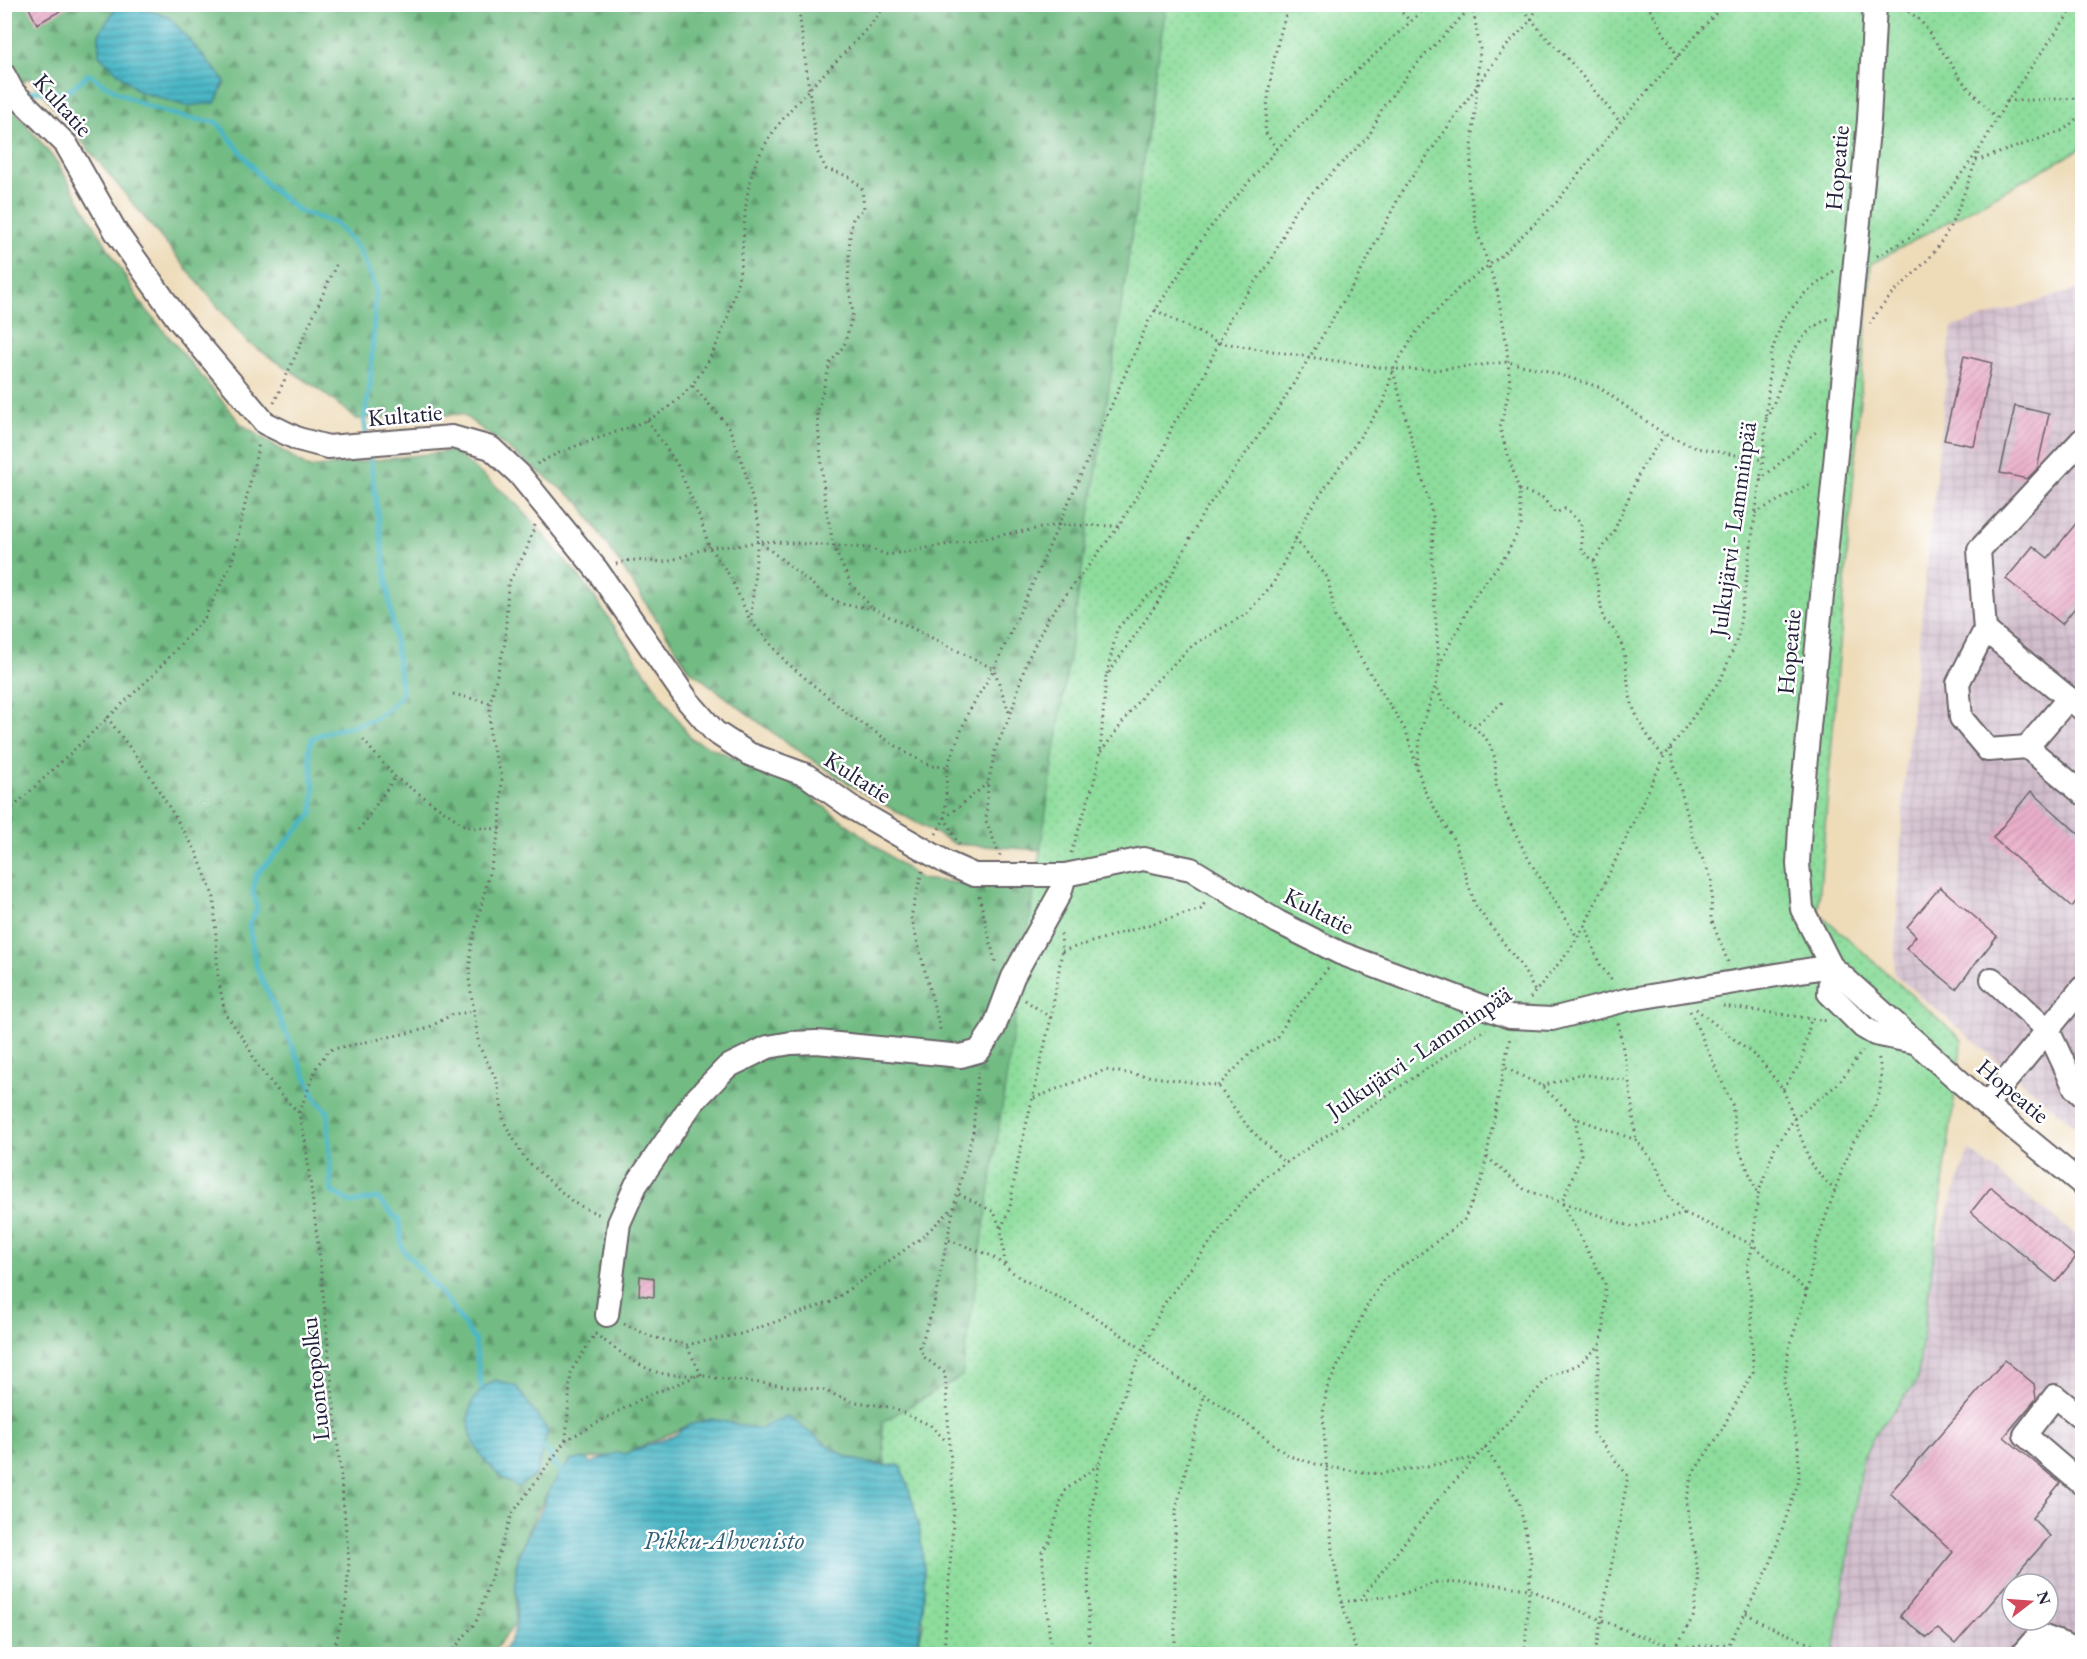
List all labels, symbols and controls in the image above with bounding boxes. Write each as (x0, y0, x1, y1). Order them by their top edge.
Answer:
street label: Kultatie (27, 67, 100, 143)
street label: Hopeatie (1817, 124, 1856, 212)
street label: Kultatie (366, 396, 443, 433)
street label: Julkujärvi - Lamminpää (1702, 419, 1763, 640)
street label: Hopeatie (1769, 608, 1808, 696)
street label: Kultatie (819, 743, 898, 810)
street label: Kultatie (1279, 880, 1360, 941)
street label: Julkujärvi - Lamminpää (1319, 978, 1518, 1126)
street label: Hopeatie (1971, 1051, 2056, 1130)
street label: Luontopolku (293, 1315, 336, 1442)
water label: Pikku-Ahvenisto (644, 1523, 805, 1557)
north arrow (2000, 1572, 2060, 1632)
text: N (2032, 1588, 2056, 1607)

